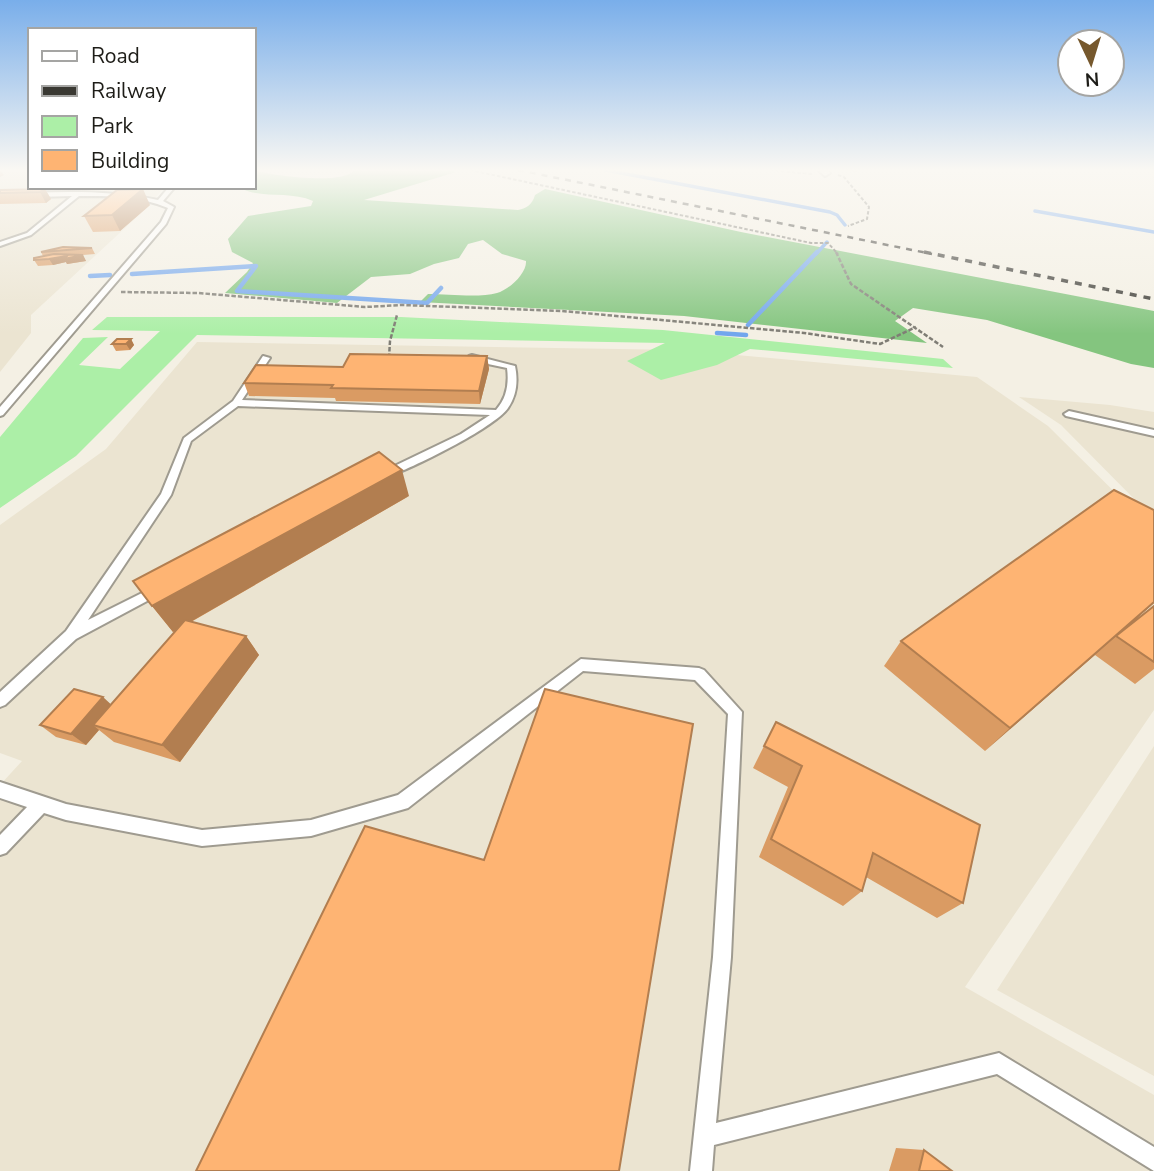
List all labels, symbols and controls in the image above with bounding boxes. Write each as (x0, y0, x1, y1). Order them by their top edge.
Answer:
legend (28, 28, 256, 189)
north arrow (1056, 28, 1126, 98)
text: Road (91, 42, 140, 70)
text: N (1084, 65, 1100, 92)
text: Railway (91, 77, 166, 105)
text: Park (91, 112, 133, 140)
text: Building (91, 147, 169, 175)

